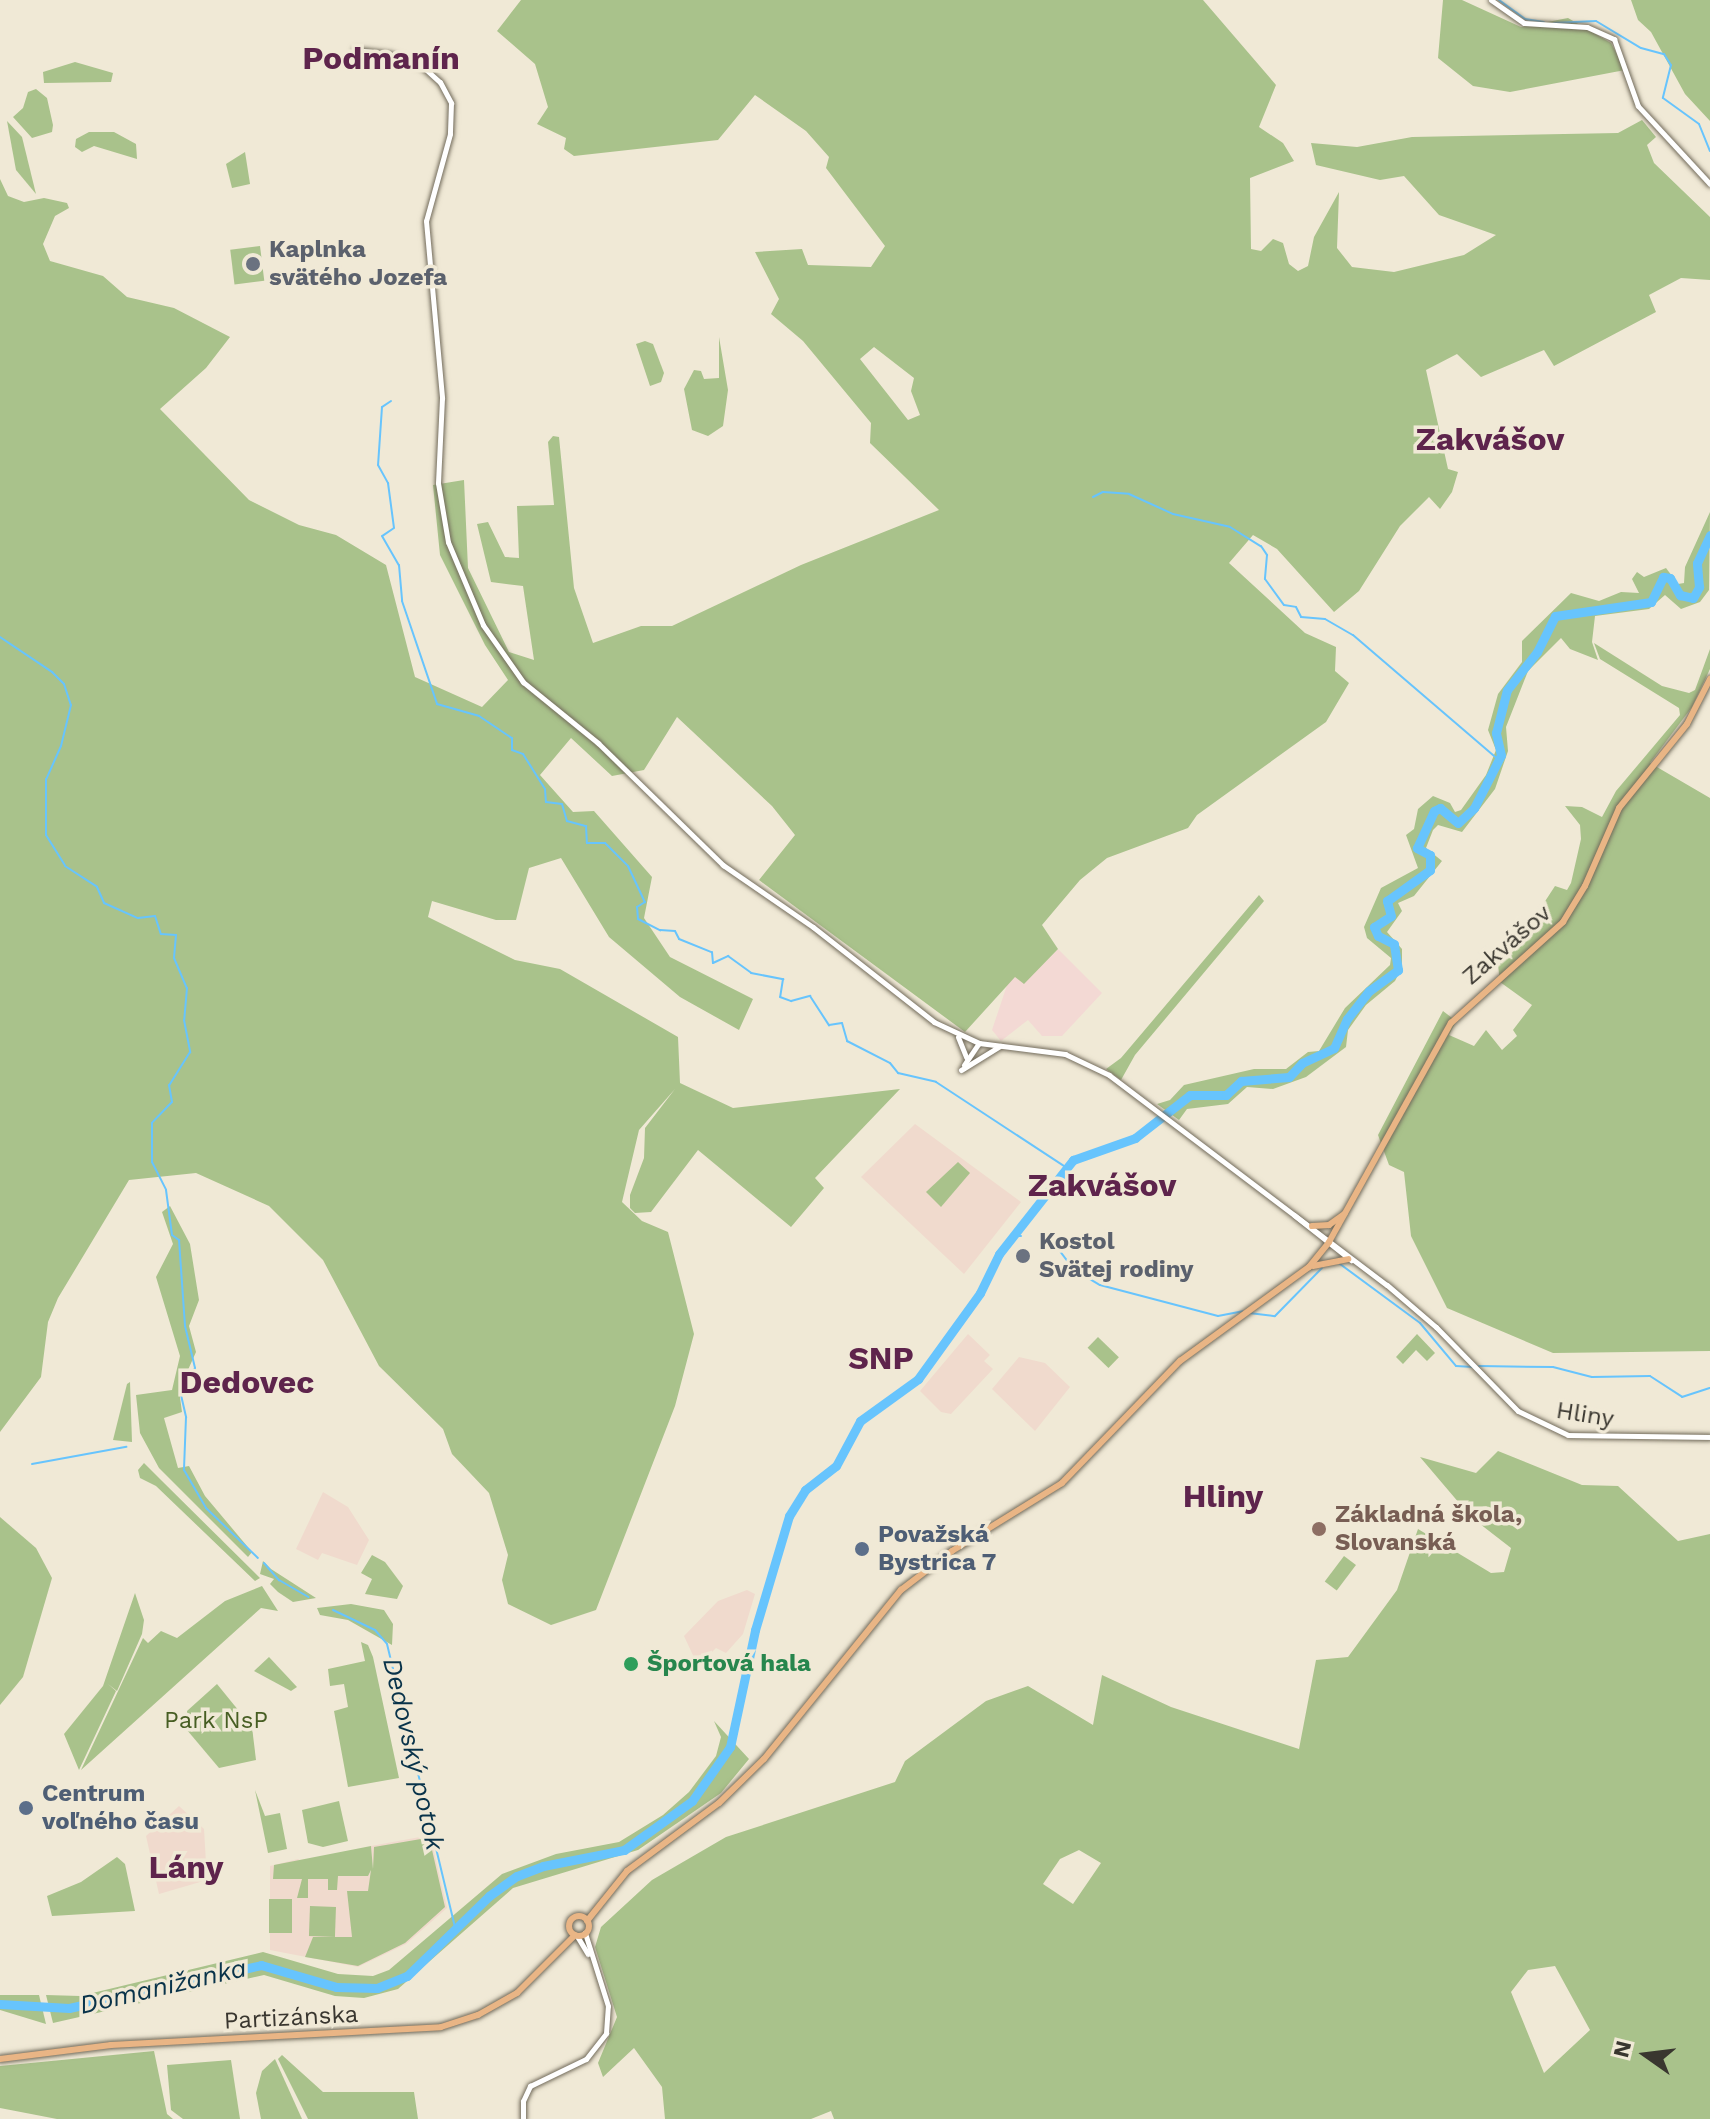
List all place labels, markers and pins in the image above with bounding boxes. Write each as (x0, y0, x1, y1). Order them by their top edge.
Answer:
place label: Kaplnka svätého Jozefa (269, 236, 448, 292)
marker: Kaplnka svätého Jozefa (244, 255, 262, 273)
place label: Kostol Svätej rodiny (1039, 1228, 1194, 1284)
marker: Kostol Svätej rodiny (1014, 1247, 1032, 1265)
place label: Základná škola, Slovanská (1335, 1501, 1522, 1557)
marker: Základná škola, Slovanská (1310, 1520, 1328, 1538)
place label: Považská Bystrica 7 (878, 1521, 997, 1577)
marker: Považská Bystrica 7 (853, 1540, 871, 1558)
place label: Športová hala (647, 1650, 811, 1678)
marker: Športová hala (622, 1655, 640, 1673)
place label: Centrum voľného času (42, 1780, 199, 1836)
marker: Centrum voľného času (17, 1799, 35, 1817)

